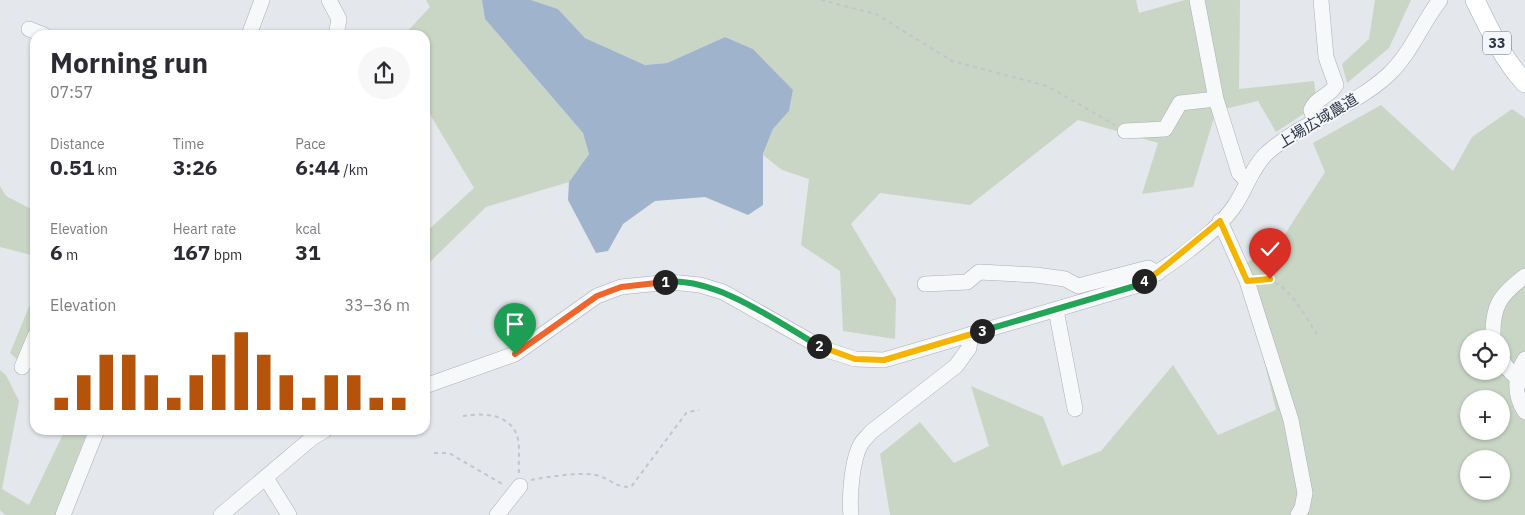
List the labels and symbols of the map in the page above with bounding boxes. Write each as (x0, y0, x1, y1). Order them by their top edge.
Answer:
road number: 33 (1483, 32, 1511, 54)
street label: 上場広域農道 (1274, 89, 1361, 152)
pin (1249, 228, 1291, 279)
pin: 4 (1132, 268, 1156, 294)
pin: 1 (652, 270, 678, 294)
pin (494, 303, 536, 354)
pin: 3 (970, 318, 994, 344)
pin: 2 (806, 334, 832, 358)

